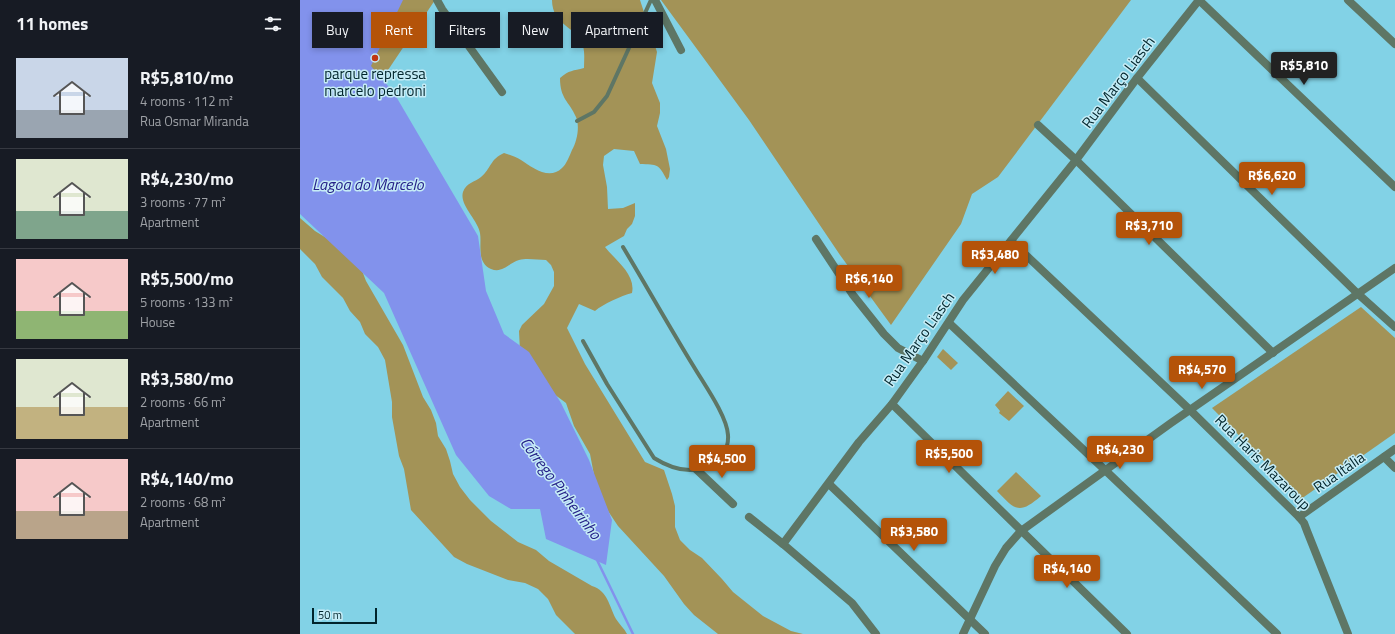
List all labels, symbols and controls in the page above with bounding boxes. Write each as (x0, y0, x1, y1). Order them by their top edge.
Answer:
text: 11 homes (16, 11, 88, 37)
chip: Buy (312, 12, 363, 48)
chip: Rent (371, 12, 427, 48)
chip: Filters (435, 12, 500, 48)
chip: New (508, 12, 563, 48)
chip: Apartment (571, 12, 663, 48)
icon: filters (262, 13, 284, 35)
street label: Rua Março Liasch (1076, 31, 1160, 133)
pin: R$5,810 (1267, 52, 1341, 86)
marker: parque repressa marcelo pedroni (370, 53, 380, 63)
text: R$5,810 (1280, 55, 1328, 75)
place label: parque repressa marcelo pedroni (324, 62, 426, 102)
text: R$5,810/mo (140, 65, 233, 91)
icon: home (48, 74, 96, 122)
text: 4 rooms · 112 m² (140, 91, 233, 111)
text: Rua Osmar Miranda (140, 111, 249, 131)
pin: R$6,620 (1235, 162, 1309, 196)
text: R$6,620 (1248, 165, 1296, 185)
text: R$4,230/mo (140, 166, 233, 192)
water label: Lagoa do Marcelo (312, 172, 425, 196)
icon: home (48, 175, 96, 223)
text: 3 rooms · 77 m² (140, 192, 226, 212)
text: Apartment (140, 212, 199, 232)
pin: R$3,710 (1112, 212, 1186, 246)
text: R$3,710 (1125, 215, 1173, 235)
pin: R$3,480 (958, 241, 1032, 275)
text: R$3,480 (971, 244, 1019, 264)
pin: R$6,140 (832, 265, 906, 299)
text: R$5,500/mo (140, 266, 233, 292)
text: R$6,140 (845, 268, 893, 288)
icon: home (48, 275, 96, 323)
street label: Rua Março Liasch (878, 287, 960, 391)
text: 5 rooms · 133 m² (140, 292, 233, 312)
text: House (140, 312, 175, 332)
pin: R$4,570 (1165, 356, 1239, 390)
text: R$4,570 (1178, 359, 1226, 379)
text: R$3,580/mo (140, 366, 233, 392)
icon: home (48, 375, 96, 423)
text: 2 rooms · 66 m² (140, 392, 226, 412)
street label: Rua Haris Mazaroup (1210, 409, 1316, 515)
text: Apartment (140, 412, 199, 432)
water label: Córrego Pinheirinho (514, 432, 608, 545)
pin: R$4,230 (1083, 436, 1157, 470)
text: R$4,230 (1096, 439, 1144, 459)
pin: R$5,500 (912, 440, 986, 474)
text: R$5,500 (925, 443, 973, 463)
pin: R$4,500 (685, 445, 759, 479)
street label: Rua Itália (1308, 445, 1370, 498)
text: R$4,500 (698, 448, 746, 468)
text: R$4,140/mo (140, 466, 233, 492)
icon: home (48, 475, 96, 523)
text: 2 rooms · 68 m² (140, 492, 226, 512)
text: Apartment (140, 512, 199, 532)
pin: R$3,580 (877, 518, 951, 552)
text: R$3,580 (890, 521, 938, 541)
pin: R$4,140 (1030, 555, 1104, 589)
text: R$4,140 (1043, 558, 1091, 578)
scale bar (312, 606, 377, 625)
text: 50 m (318, 607, 342, 623)

